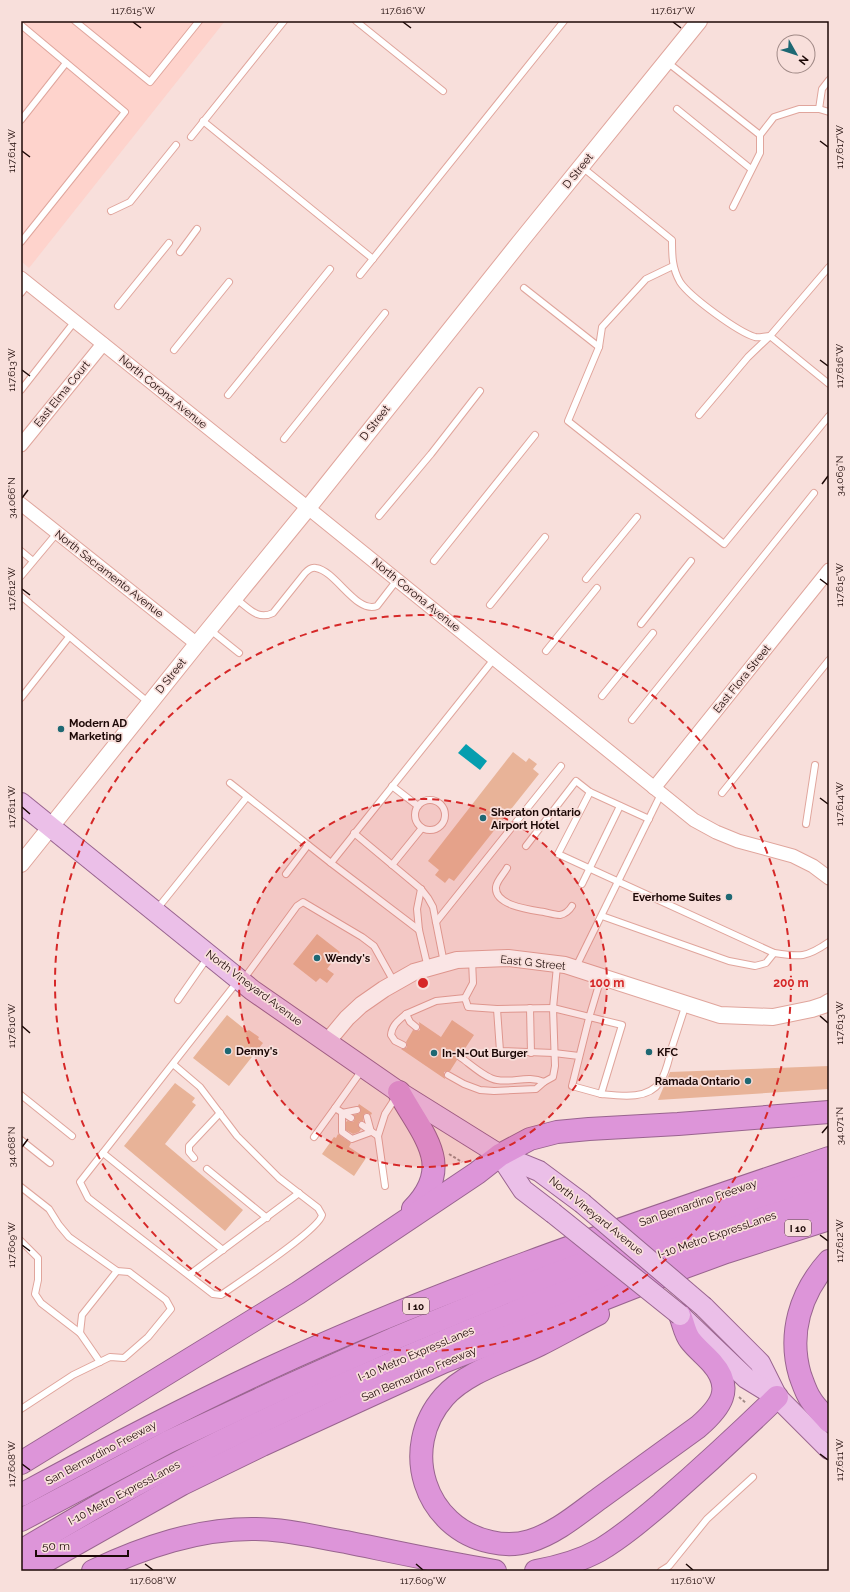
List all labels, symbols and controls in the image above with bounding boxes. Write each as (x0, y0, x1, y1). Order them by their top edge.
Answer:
text: 117.615°W (111, 5, 156, 16)
text: 117.616°W (381, 5, 426, 16)
text: 117.617°W (651, 5, 695, 16)
north arrow (776, 34, 816, 74)
text: N (796, 53, 811, 67)
text: 117.617°W (834, 125, 845, 169)
text: 117.614°W (6, 129, 17, 173)
street label: D Street (560, 151, 596, 191)
text: 117.616°W (834, 343, 845, 388)
text: 117.613°W (6, 348, 17, 392)
street label: North Corona Avenue (116, 352, 210, 432)
street label: East Elma Court (31, 358, 93, 430)
street label: D Street (357, 403, 393, 443)
text: 34.069°N (834, 456, 845, 496)
text: 34.066°N (6, 477, 17, 519)
street label: North Sacramento Avenue (52, 528, 166, 621)
street label: North Corona Avenue (369, 555, 463, 635)
text: 117.615°W (834, 562, 845, 607)
text: 117.612°W (6, 567, 17, 611)
street label: East Flora Street (711, 642, 774, 716)
street label: D Street (153, 656, 189, 696)
place label: Modern AD Marketing (69, 717, 127, 743)
marker: Modern AD Marketing (56, 724, 66, 734)
text: 117.614°W (834, 782, 845, 826)
text: 117.611°W (6, 785, 17, 828)
place label: Sheraton Ontario Airport Hotel (491, 806, 581, 832)
marker: Sheraton Ontario Airport Hotel (478, 813, 488, 823)
place label: Everhome Suites (633, 891, 722, 904)
marker: Everhome Suites (724, 892, 734, 902)
street label: North Vineyard Avenue (203, 948, 305, 1029)
place label: Wendy's (325, 952, 371, 965)
marker: Wendy's (312, 953, 322, 963)
street label: East G Street (500, 953, 567, 973)
centre of rings (416, 976, 430, 990)
text: 100 m (590, 976, 624, 990)
text: 200 m (773, 976, 809, 990)
text: 117.613°W (834, 1001, 845, 1045)
text: 117.610°W (6, 1003, 17, 1048)
place label: Denny's (236, 1045, 278, 1058)
marker: Denny's (223, 1046, 233, 1056)
place label: KFC (657, 1046, 679, 1059)
place label: In-N-Out Burger (442, 1047, 528, 1060)
marker: KFC (644, 1047, 654, 1057)
marker: In-N-Out Burger (429, 1048, 439, 1058)
place label: Ramada Ontario (655, 1075, 740, 1088)
marker: Ramada Ontario (743, 1076, 753, 1086)
text: 34.071°N (834, 1107, 845, 1145)
text: 34.068°N (6, 1126, 17, 1168)
street label: North Vineyard Avenue (546, 1174, 646, 1258)
street label: San Bernardino Freeway (637, 1177, 759, 1229)
street label: I-10 Metro ExpressLanes (656, 1209, 778, 1261)
text: 117.612°W (834, 1219, 845, 1263)
road number: I 10 (785, 1220, 811, 1236)
text: 117.609°W (6, 1222, 17, 1268)
road number: I 10 (403, 1298, 429, 1314)
street label: I-10 Metro ExpressLanes (356, 1324, 476, 1384)
street label: San Bernardino Freeway (360, 1344, 479, 1404)
street label: San Bernardino Freeway (43, 1418, 159, 1488)
text: 117.611°W (834, 1438, 845, 1481)
text: 117.608°W (6, 1440, 17, 1487)
street label: I-10 Metro ExpressLanes (66, 1458, 182, 1528)
scale bar (36, 1532, 128, 1558)
text: 50 m (42, 1539, 70, 1553)
text: 117.608°W (130, 1575, 177, 1586)
text: 117.609°W (400, 1575, 446, 1586)
text: 117.610°W (671, 1575, 716, 1586)

